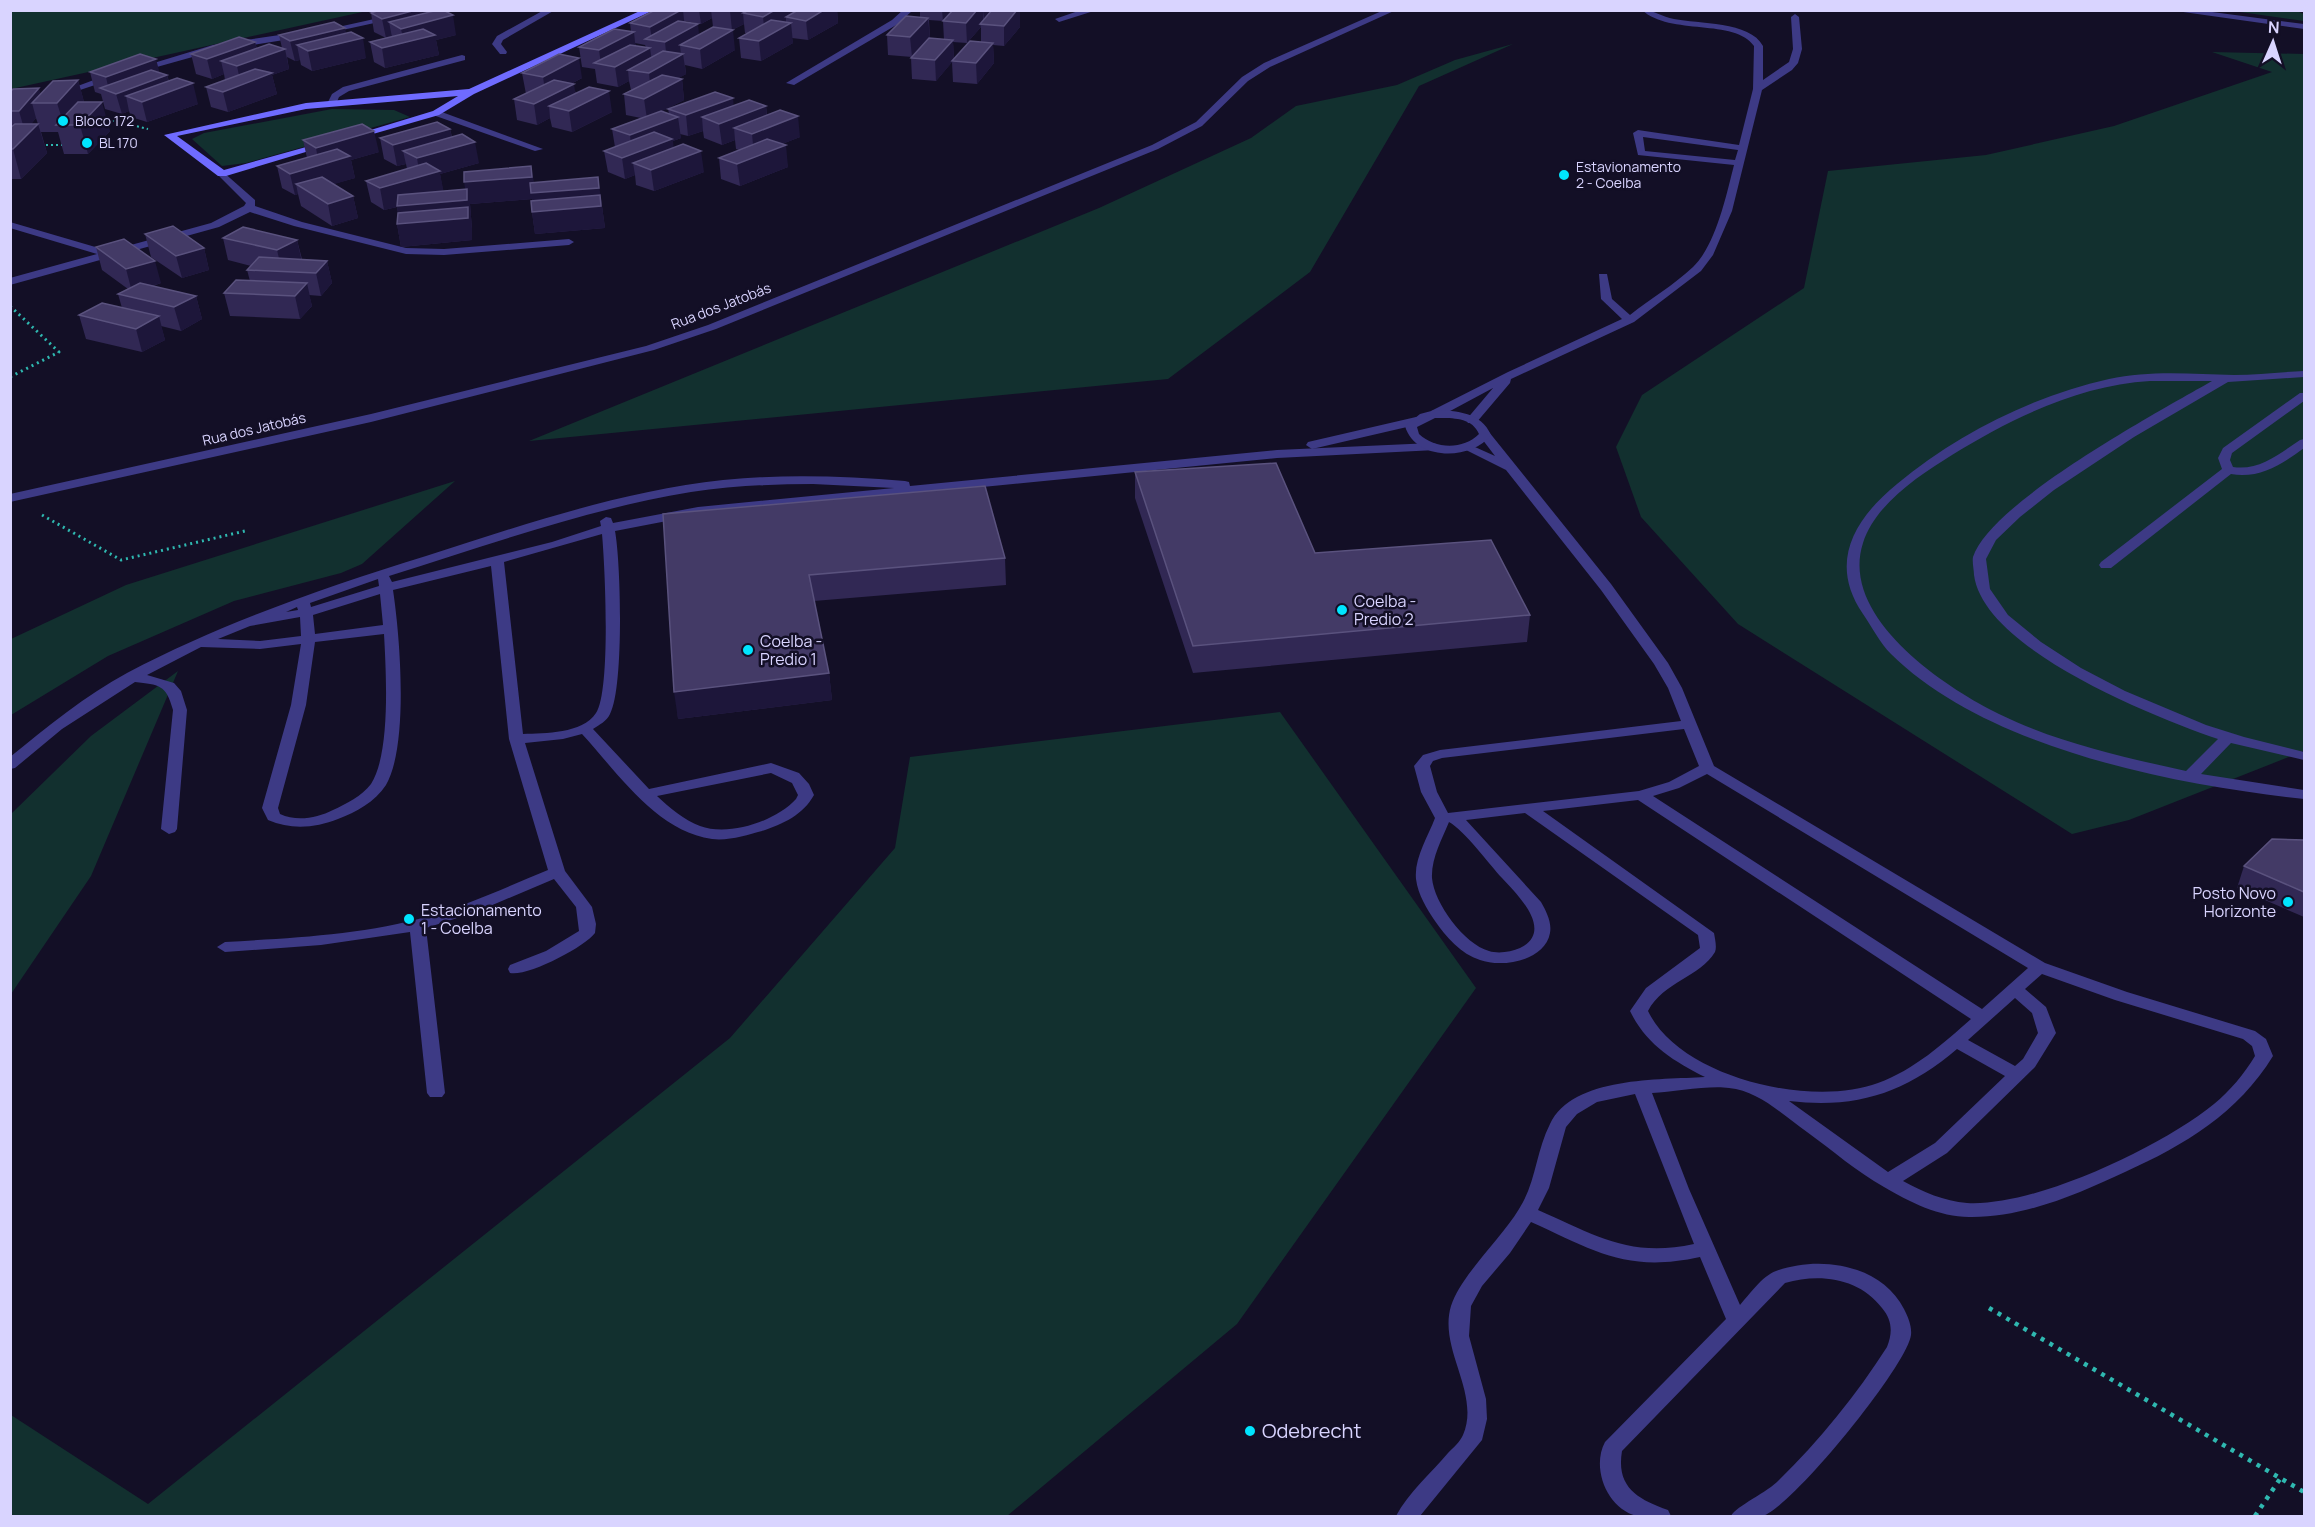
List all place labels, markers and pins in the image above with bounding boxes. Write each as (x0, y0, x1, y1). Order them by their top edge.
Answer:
place label: Bloco 172 (75, 111, 134, 130)
marker: Bloco 172 (56, 114, 70, 128)
place label: BL 170 (99, 133, 138, 152)
marker: BL 170 (80, 136, 94, 150)
place label: Estavionamento 2 - Coelba (1576, 157, 1681, 192)
marker: Estavionamento 2 - Coelba (1557, 168, 1571, 182)
place label: Coelba - Predio 2 (1354, 590, 1416, 630)
marker: Coelba - Predio 2 (1335, 603, 1349, 617)
place label: Coelba - Predio 1 (760, 630, 822, 670)
marker: Coelba - Predio 1 (741, 643, 755, 657)
place label: Posto Novo Horizonte (2192, 882, 2276, 922)
marker: Posto Novo Horizonte (2281, 895, 2295, 909)
place label: Estacionamento 1 - Coelba (421, 899, 542, 939)
marker: Estacionamento 1 - Coelba (402, 912, 416, 926)
place label: Odebrecht (1262, 1417, 1362, 1444)
marker: Odebrecht (1243, 1424, 1257, 1438)

